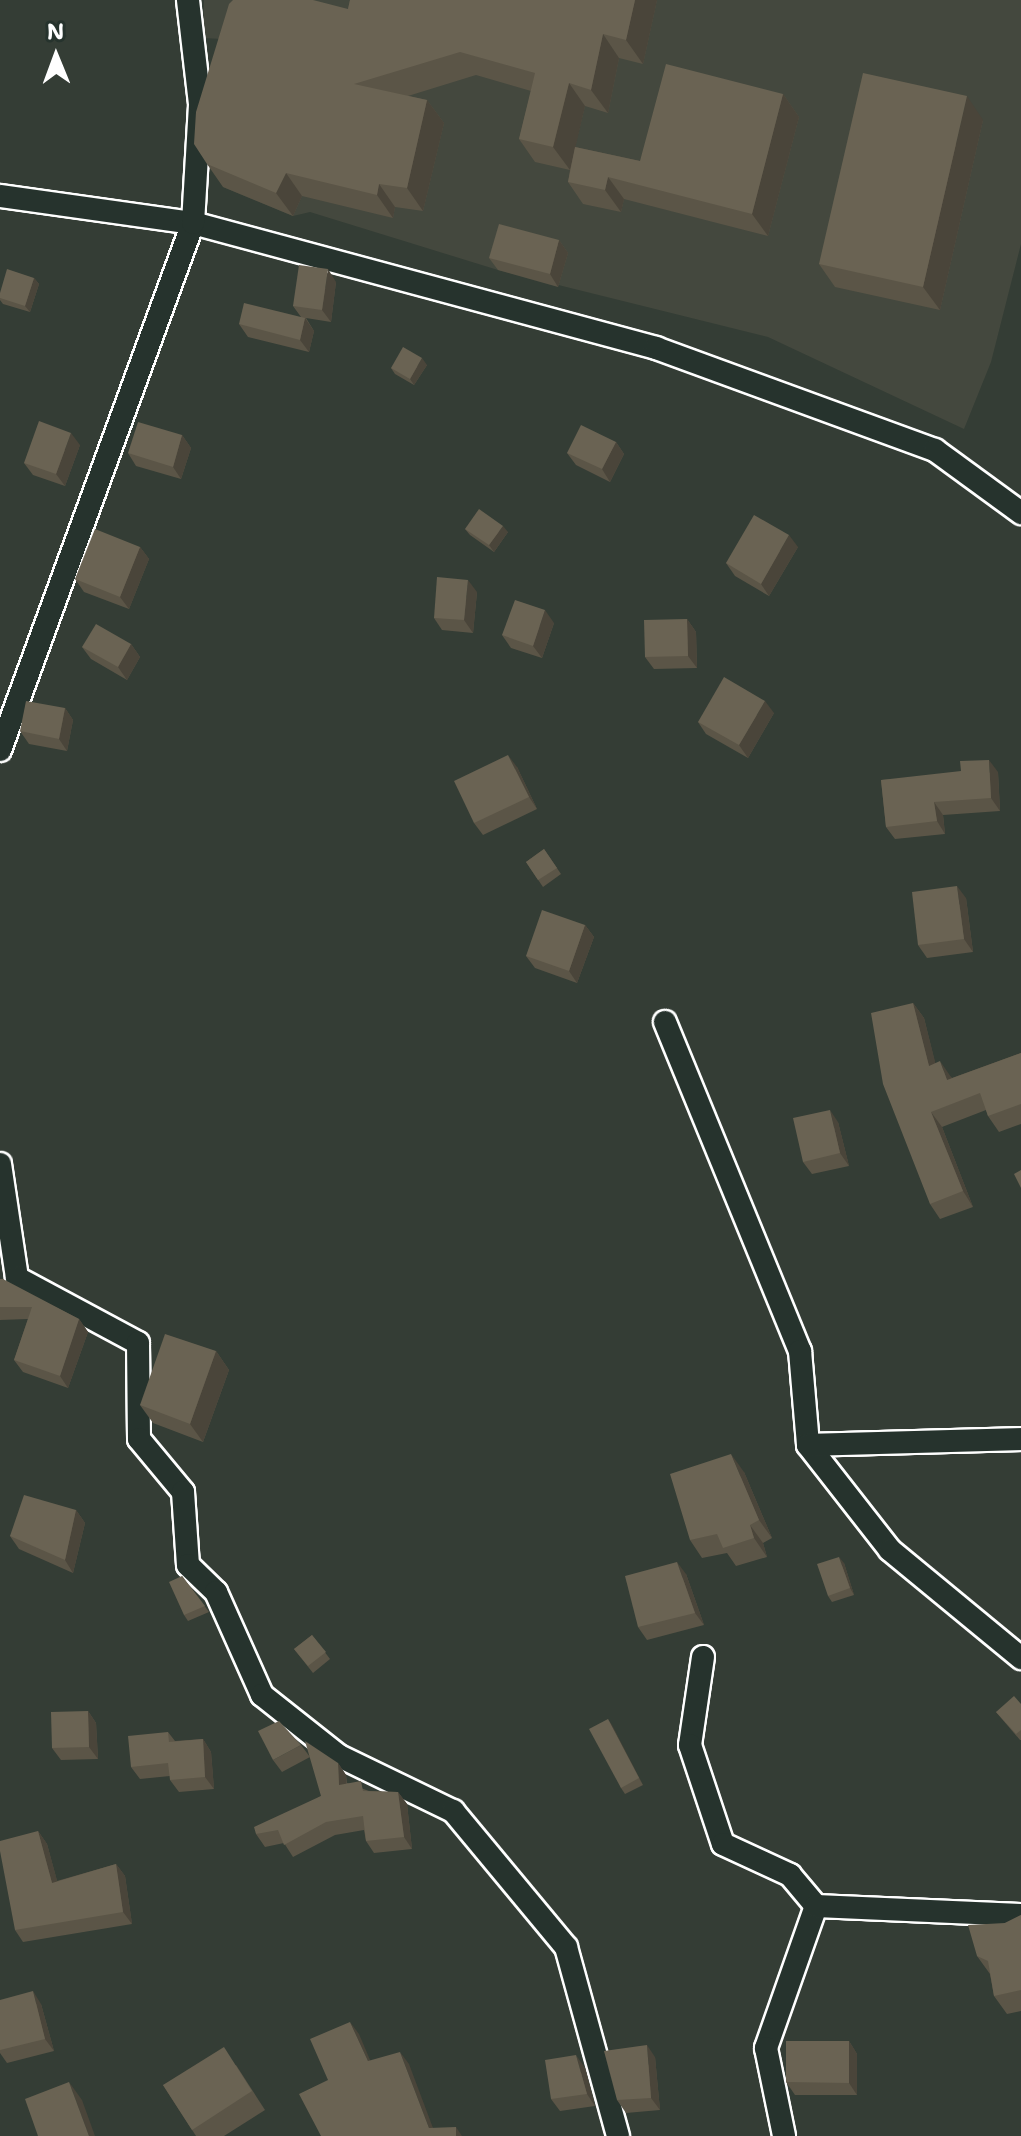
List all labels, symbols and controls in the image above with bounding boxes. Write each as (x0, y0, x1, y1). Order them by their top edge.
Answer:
north arrow (16, 16, 96, 96)
text: N (47, 17, 65, 46)

